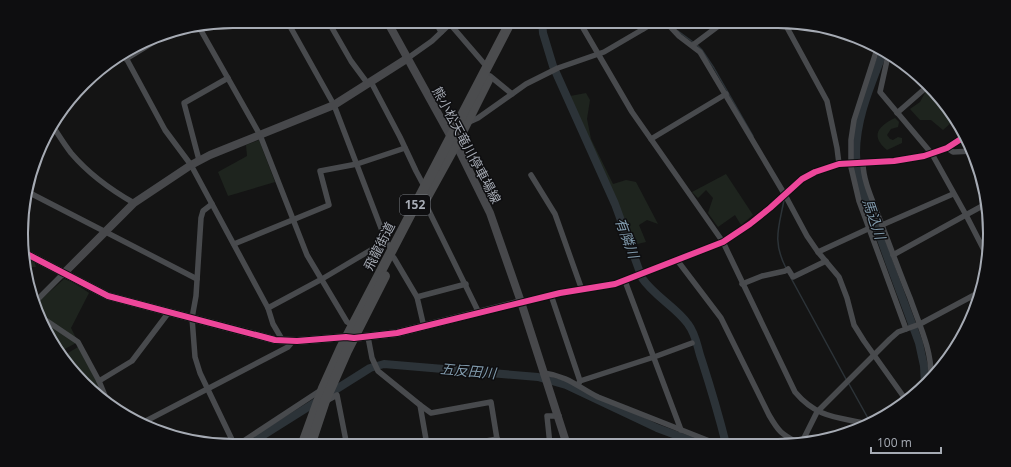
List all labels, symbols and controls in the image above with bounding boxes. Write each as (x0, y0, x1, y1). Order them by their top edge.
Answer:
street label: 熊小松天竜川停車場線 (429, 83, 505, 207)
road number: 152 (400, 195, 430, 215)
water label: 馬込川 (859, 196, 891, 244)
water label: 有隣川 (611, 215, 644, 263)
street label: 飛龍街道 (359, 219, 399, 273)
water label: 五反田川 (439, 359, 499, 383)
scale bar (871, 429, 941, 455)
text: 100 m (877, 434, 912, 451)

